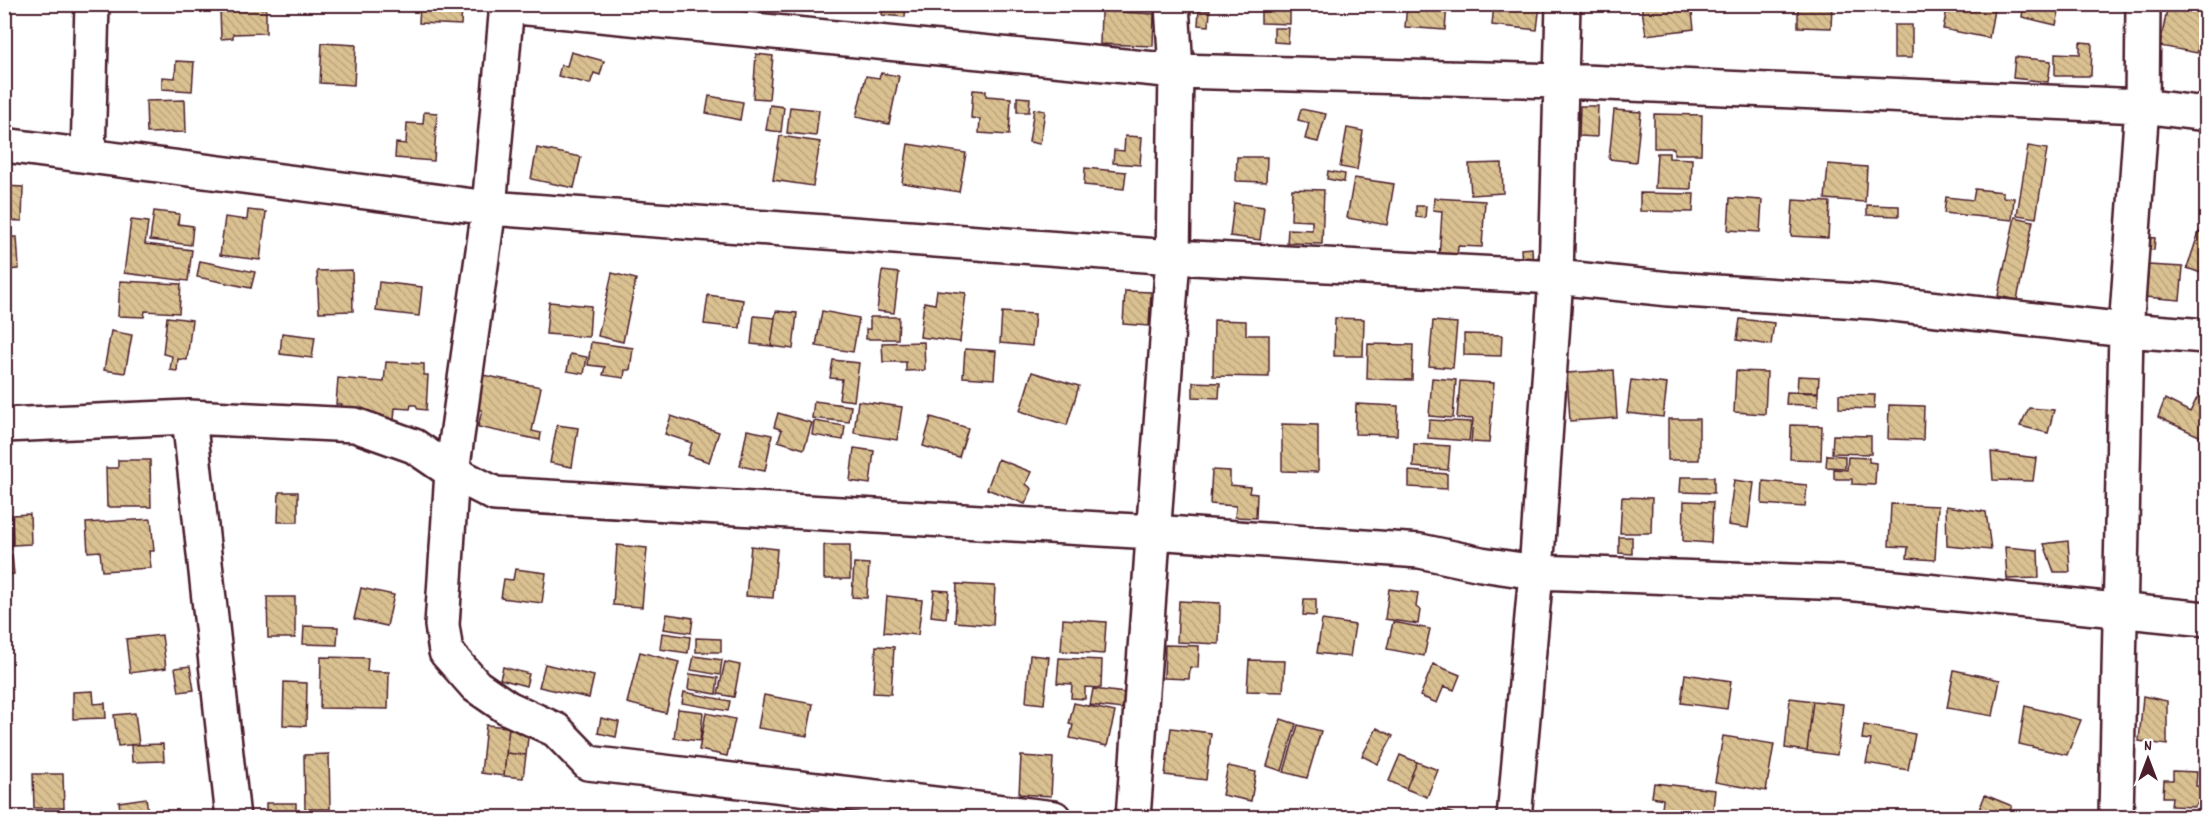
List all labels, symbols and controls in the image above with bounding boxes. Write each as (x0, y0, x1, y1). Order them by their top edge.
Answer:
north arrow (2118, 729, 2178, 789)
text: N (2144, 735, 2152, 758)

